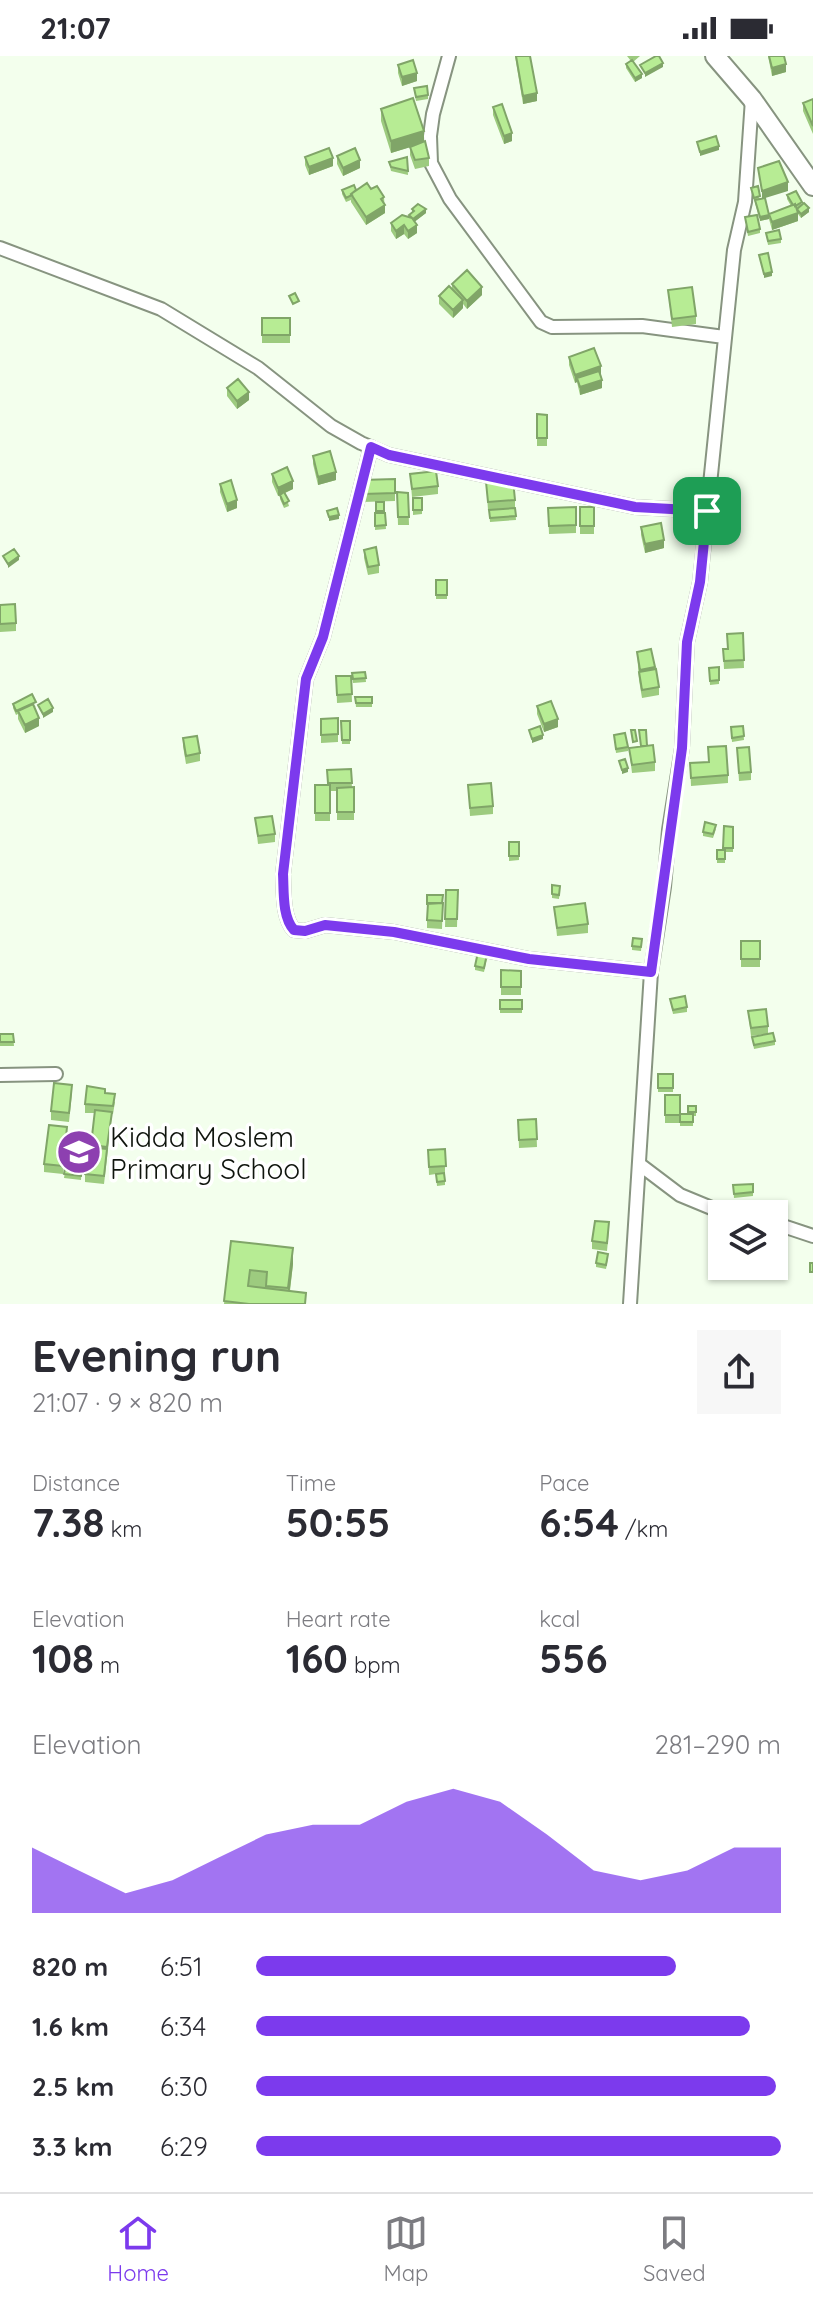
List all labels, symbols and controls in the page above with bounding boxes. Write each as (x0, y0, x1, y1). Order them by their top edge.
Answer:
text: 21:07 (40, 9, 111, 47)
pin (673, 477, 741, 545)
icon: arrive (685, 489, 729, 533)
place label: Kidda Moslem Primary School (110, 1119, 307, 1186)
school or university icon: Kidda Moslem Primary School (55, 1128, 103, 1176)
map controls (708, 1200, 788, 1280)
button: layers (708, 1200, 788, 1280)
text: Evening run (32, 1328, 281, 1383)
button: share (697, 1330, 781, 1414)
text: 21:07 · 9 × 820 m (32, 1386, 223, 1419)
text: Distance (32, 1469, 120, 1497)
text: Time (286, 1469, 336, 1497)
text: Pace (539, 1469, 590, 1497)
text: 7.38 (32, 1497, 105, 1547)
text: 50:55 (286, 1497, 390, 1547)
text: 6:54 (539, 1497, 619, 1547)
text: km (105, 1515, 142, 1543)
text: /km (619, 1515, 668, 1543)
text: Elevation (32, 1605, 125, 1633)
text: Heart rate (286, 1605, 391, 1633)
text: kcal (539, 1605, 580, 1633)
text: 108 (32, 1633, 94, 1683)
text: 160 (286, 1633, 348, 1683)
text: 556 (539, 1633, 608, 1683)
text: m (94, 1651, 120, 1679)
text: bpm (348, 1651, 401, 1679)
text: Elevation (32, 1728, 142, 1761)
text: 281–290 m (654, 1728, 781, 1761)
text: 820 m (32, 1950, 108, 1983)
text: 6:51 (160, 1950, 203, 1983)
text: 1.6 km (32, 2010, 109, 2043)
text: 6:34 (160, 2010, 206, 2043)
text: 2.5 km (32, 2070, 114, 2103)
text: 6:30 (160, 2070, 208, 2103)
text: 3.3 km (32, 2130, 112, 2163)
text: 6:29 (160, 2130, 208, 2163)
tab: Home (107, 2211, 169, 2287)
tab: Map (384, 2211, 428, 2287)
tab: Saved (643, 2211, 706, 2287)

